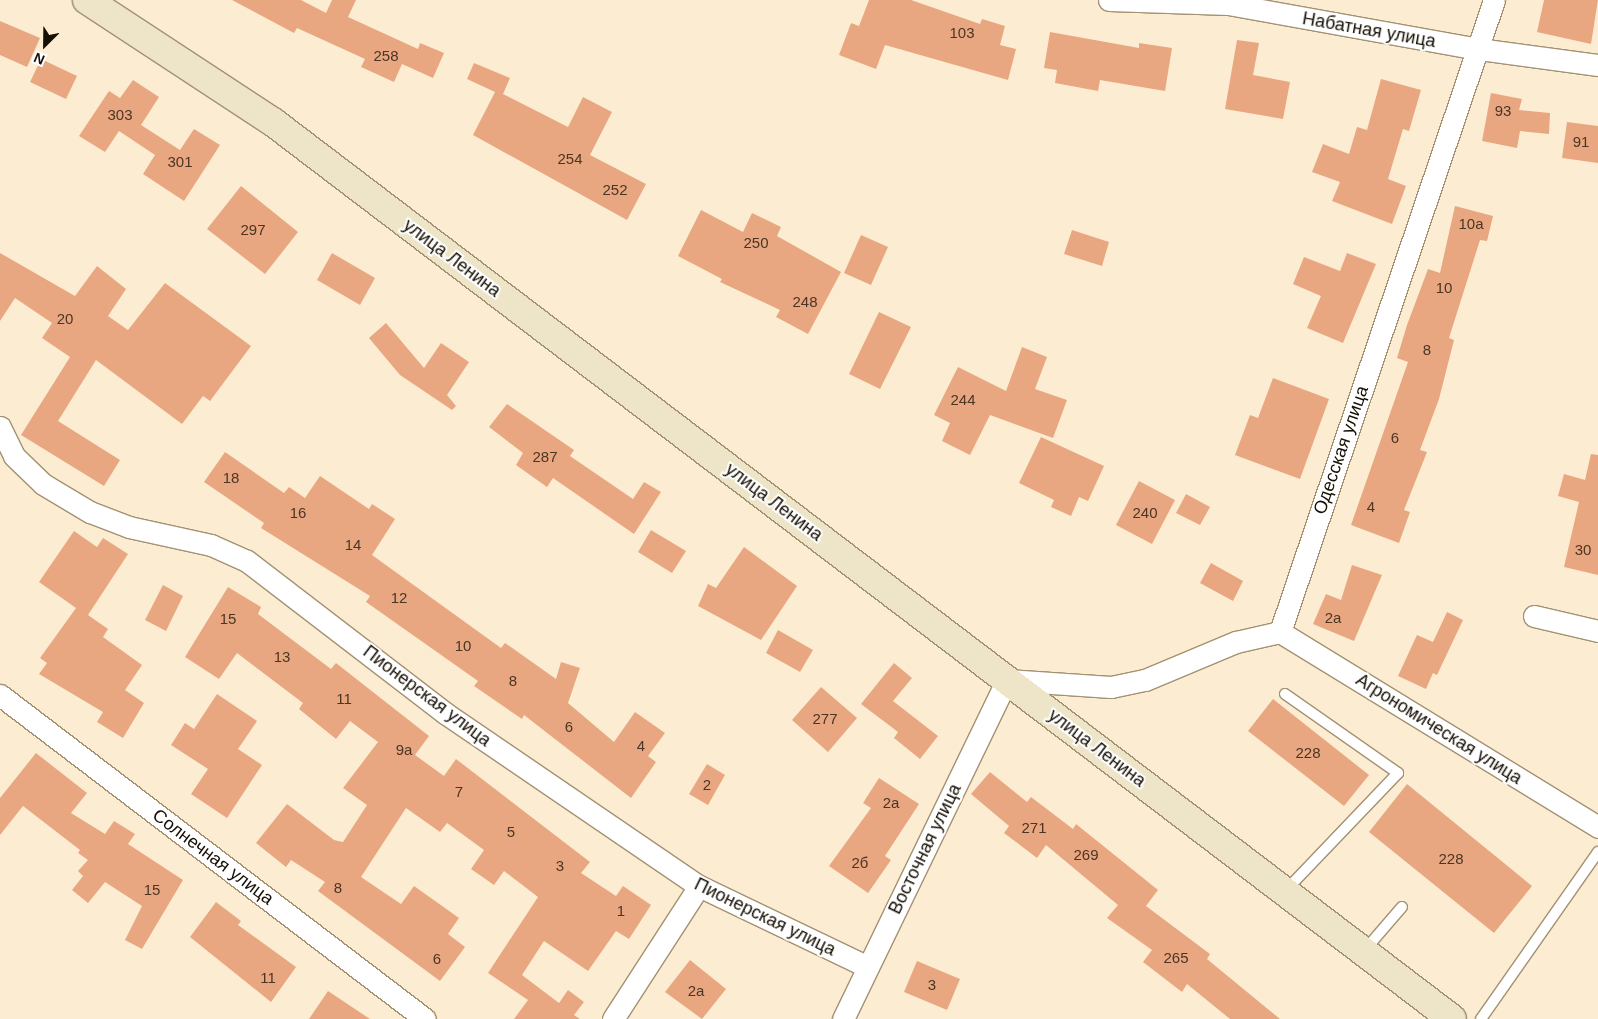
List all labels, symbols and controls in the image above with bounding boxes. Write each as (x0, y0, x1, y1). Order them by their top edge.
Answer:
street label: Набатная улица (1301, 8, 1437, 52)
north arrow (20, 20, 70, 70)
house number: 103 (949, 24, 975, 42)
house number: 258 (373, 47, 399, 65)
text: N (31, 49, 47, 68)
house number: 93 (1495, 102, 1511, 120)
house number: 303 (107, 106, 133, 124)
house number: 91 (1573, 133, 1589, 151)
house number: 254 (557, 150, 583, 168)
house number: 301 (167, 153, 193, 171)
house number: 252 (602, 181, 628, 199)
street label: улица Ленина (399, 214, 505, 302)
house number: 10а (1458, 215, 1484, 233)
house number: 297 (240, 221, 266, 239)
house number: 250 (743, 234, 769, 252)
house number: 10 (1436, 279, 1452, 297)
house number: 248 (792, 293, 818, 311)
house number: 20 (57, 310, 73, 328)
house number: 8 (1423, 341, 1431, 359)
street label: Одесская улица (1309, 383, 1373, 517)
house number: 244 (950, 391, 976, 409)
house number: 6 (1391, 429, 1399, 447)
house number: 287 (532, 448, 558, 466)
street label: улица Ленина (721, 458, 827, 546)
house number: 18 (223, 469, 239, 487)
house number: 4 (1367, 498, 1375, 516)
house number: 16 (290, 504, 306, 522)
house number: 240 (1132, 504, 1158, 522)
house number: 14 (345, 536, 361, 554)
house number: 30 (1575, 541, 1591, 559)
house number: 12 (391, 589, 407, 607)
house number: 2а (1325, 609, 1341, 627)
house number: 15 (220, 610, 236, 628)
house number: 10 (455, 637, 471, 655)
street label: Пионерская улица (359, 641, 495, 751)
house number: 13 (274, 648, 290, 666)
street label: Агрономическая улица (1352, 669, 1526, 789)
house number: 8 (509, 672, 517, 690)
house number: 11 (336, 690, 352, 708)
street label: улица Ленина (1044, 704, 1150, 792)
house number: 277 (812, 710, 838, 728)
house number: 6 (565, 718, 573, 736)
house number: 4 (637, 737, 645, 755)
house number: 9а (396, 741, 412, 759)
house number: 228 (1295, 744, 1321, 762)
house number: 2 (703, 776, 711, 794)
street label: Восточная улица (884, 780, 966, 918)
house number: 7 (455, 783, 463, 801)
house number: 2а (883, 794, 899, 812)
street label: Солнечная улица (148, 804, 278, 910)
house number: 271 (1021, 819, 1047, 837)
house number: 5 (507, 823, 515, 841)
house number: 269 (1073, 846, 1099, 864)
house number: 228 (1438, 850, 1464, 868)
house number: 2б (852, 854, 868, 872)
house number: 3 (556, 857, 564, 875)
street label: Пионерская улица (691, 873, 839, 961)
house number: 8 (334, 879, 342, 897)
house number: 15 (144, 881, 160, 899)
house number: 1 (617, 902, 625, 920)
house number: 265 (1163, 949, 1189, 967)
house number: 6 (433, 950, 441, 968)
house number: 11 (260, 969, 276, 987)
house number: 3 (928, 976, 936, 994)
house number: 2а (688, 982, 704, 1000)

